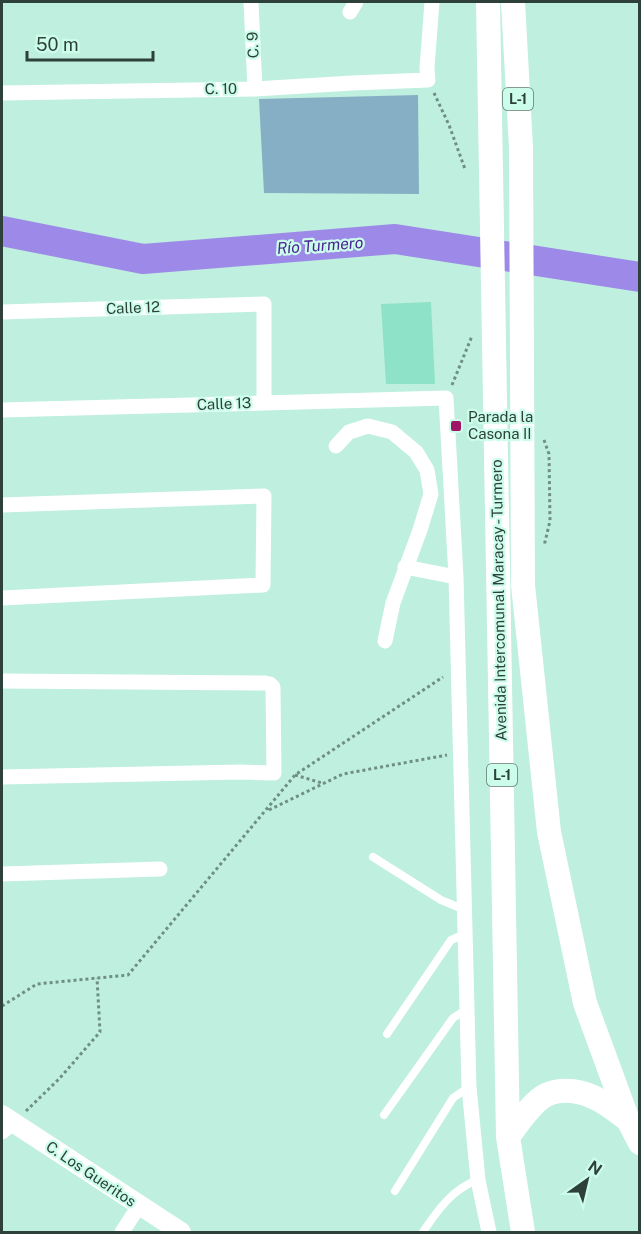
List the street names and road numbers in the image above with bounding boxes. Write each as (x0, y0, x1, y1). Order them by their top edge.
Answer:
street label: C. 9 (243, 31, 262, 59)
street label: C. 10 (205, 80, 237, 97)
road number: L-1 (503, 88, 533, 110)
street label: Calle 12 (106, 298, 160, 317)
street label: Calle 13 (196, 394, 252, 413)
street label: Avenida Intercomunal Maracay - Turmero (488, 459, 509, 741)
road number: L-1 (487, 764, 517, 786)
street label: C. Los Gueritos (43, 1137, 139, 1210)

